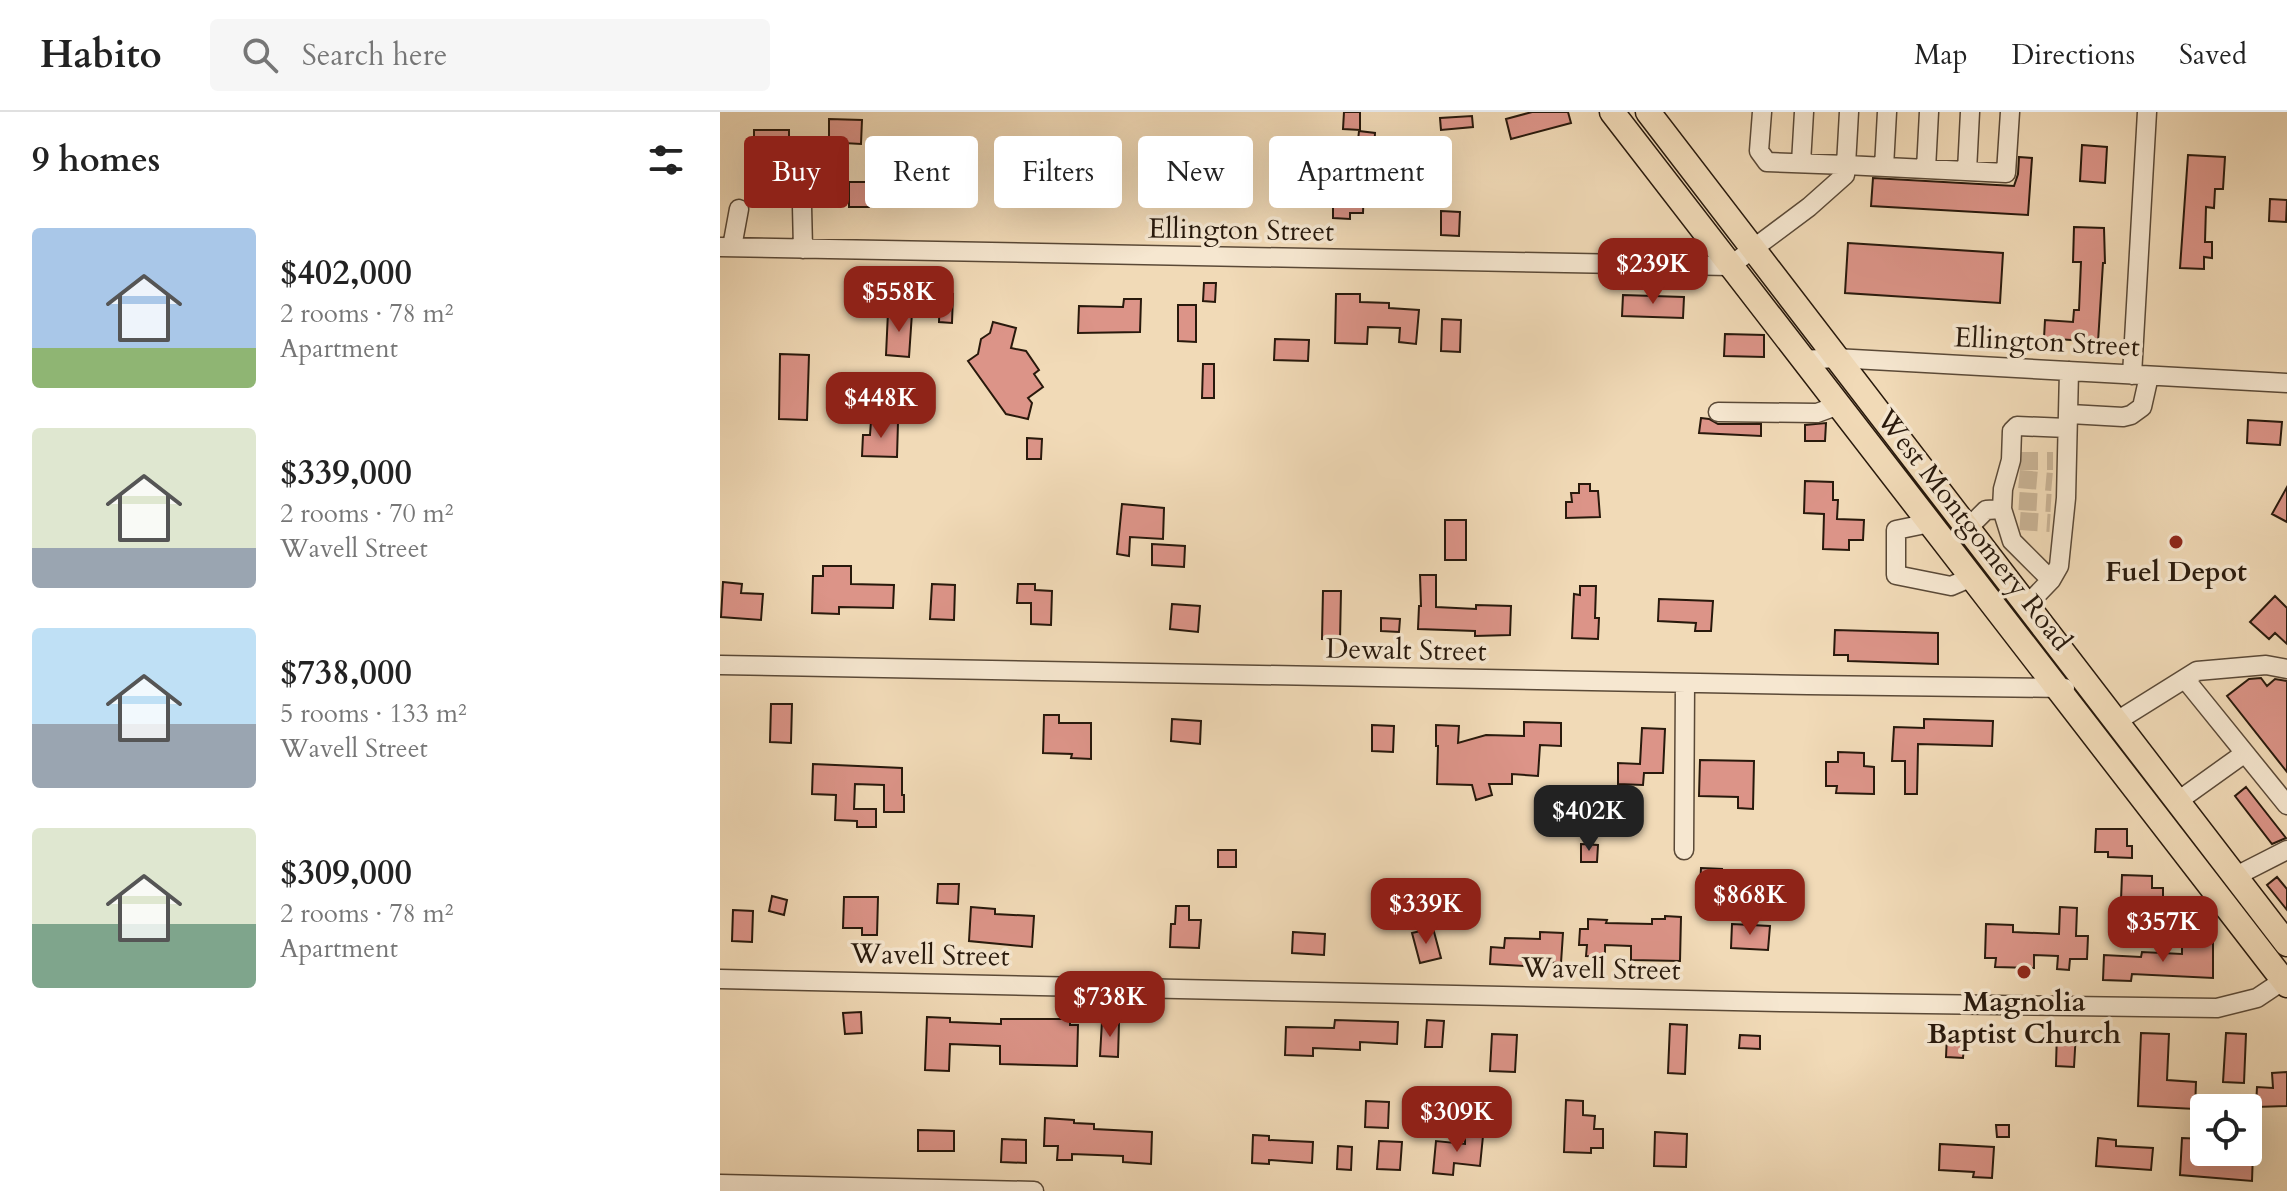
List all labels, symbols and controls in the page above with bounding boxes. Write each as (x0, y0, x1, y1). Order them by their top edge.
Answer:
search box (210, 19, 770, 91)
text: Habito (40, 29, 162, 81)
icon: search (238, 33, 282, 77)
text: Search here (302, 35, 447, 76)
text: Map (1914, 36, 1968, 74)
text: Directions (2012, 36, 2135, 74)
text: Saved (2179, 36, 2247, 74)
chip: Buy (744, 136, 849, 208)
chip: Rent (865, 136, 978, 208)
chip: Filters (994, 136, 1122, 208)
chip: New (1138, 136, 1253, 208)
chip: Apartment (1269, 136, 1452, 208)
text: 9 homes (32, 137, 160, 183)
icon: filters (644, 138, 688, 182)
street label: Ellington Street (1148, 209, 1334, 251)
pin: $239K (1597, 238, 1709, 306)
text: $239K (1616, 246, 1690, 281)
text: $402,000 (280, 250, 412, 296)
icon: home (96, 260, 192, 356)
pin: $558K (843, 266, 955, 334)
text: $558K (862, 274, 936, 309)
text: 2 rooms · 78 m² (280, 296, 453, 331)
street label: Ellington Street (1953, 318, 2141, 366)
text: Apartment (280, 331, 398, 366)
pin: $448K (825, 372, 937, 440)
text: $448K (844, 380, 918, 415)
street label: West Montgomery Road (1867, 401, 2080, 659)
text: $339,000 (280, 450, 412, 496)
icon: home (96, 460, 192, 556)
text: 2 rooms · 70 m² (280, 496, 453, 531)
text: Wavell Street (280, 531, 428, 566)
marker: Fuel Depot (2167, 533, 2185, 551)
place label: Fuel Depot (2105, 553, 2247, 591)
street label: Dewalt Street (1325, 630, 1487, 670)
text: $738,000 (280, 650, 412, 696)
icon: home (96, 660, 192, 756)
text: 5 rooms · 133 m² (280, 696, 467, 731)
text: Wavell Street (280, 731, 428, 766)
pin: $402K (1533, 785, 1645, 853)
text: $402K (1552, 793, 1626, 828)
text: $309,000 (280, 850, 412, 896)
icon: home (96, 860, 192, 956)
pin: $868K (1694, 869, 1806, 937)
text: $868K (1713, 877, 1787, 912)
pin: $339K (1370, 878, 1482, 946)
text: $339K (1389, 886, 1463, 921)
text: 2 rooms · 78 m² (280, 896, 453, 931)
pin: $357K (2107, 896, 2219, 964)
text: $357K (2126, 904, 2200, 939)
text: Apartment (280, 931, 398, 966)
street label: Wavell Street (849, 935, 1010, 975)
street label: Wavell Street (1520, 949, 1681, 989)
marker: Magnolia Baptist Church (2015, 963, 2033, 981)
pin: $738K (1054, 971, 1166, 1039)
text: $738K (1073, 979, 1147, 1014)
place label: Magnolia Baptist Church (1927, 983, 2122, 1053)
pin: $309K (1401, 1086, 1513, 1154)
text: $309K (1420, 1094, 1494, 1129)
map controls (2190, 1094, 2262, 1166)
button: locate (2190, 1094, 2262, 1166)

